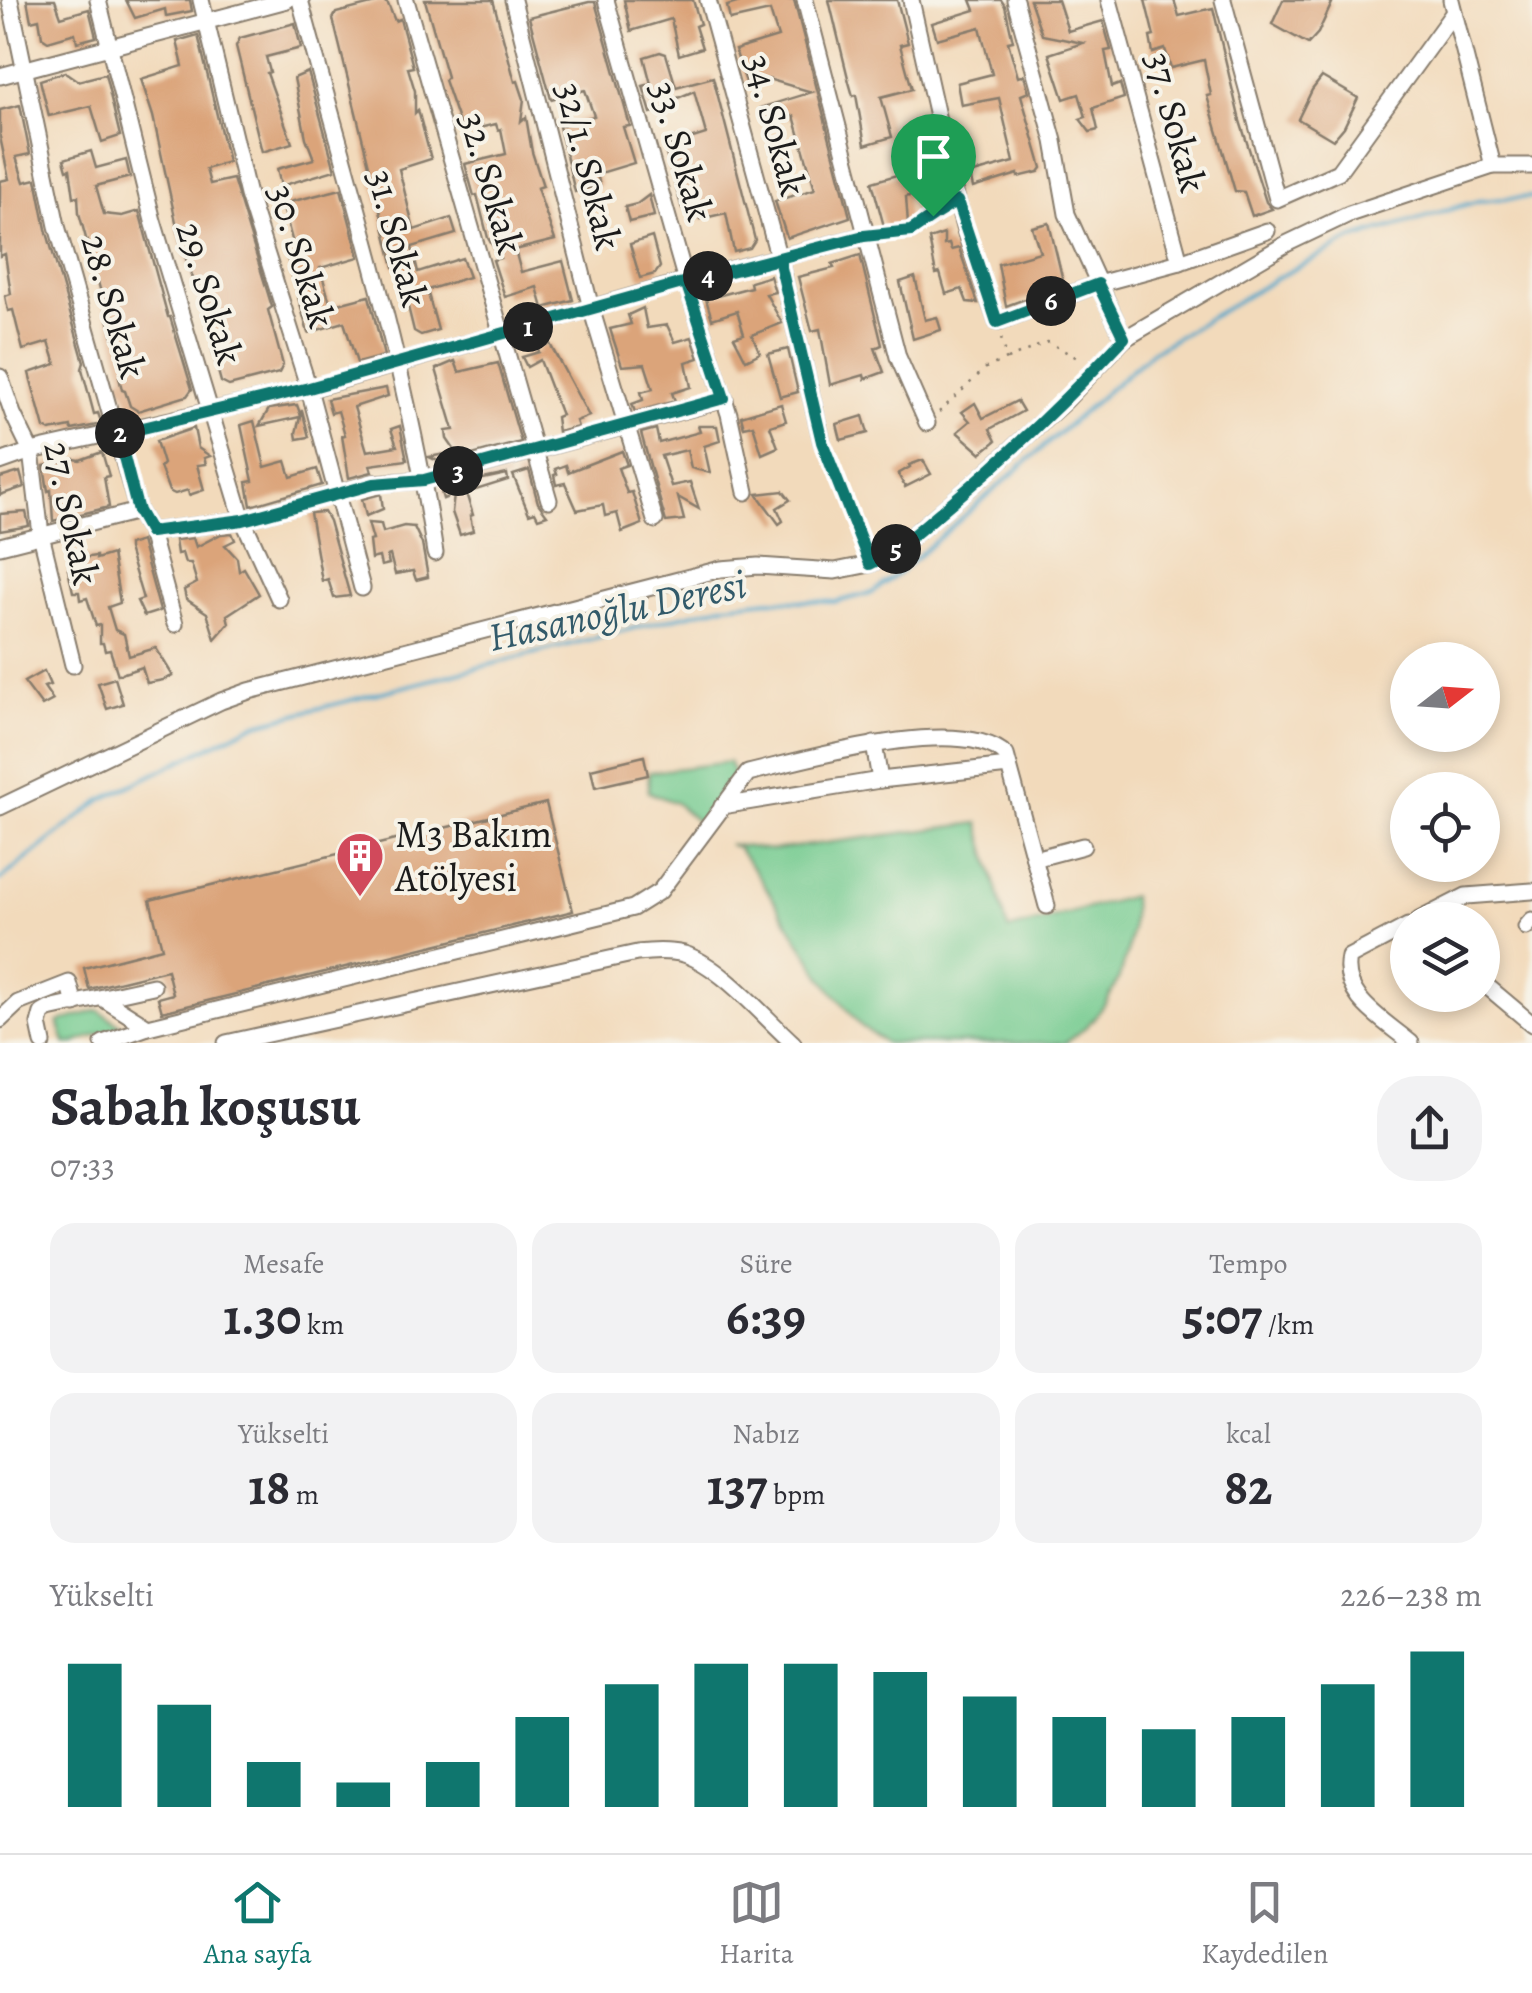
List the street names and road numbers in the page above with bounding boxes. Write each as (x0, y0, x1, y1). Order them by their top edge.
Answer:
street label: 37. Sokak (1132, 46, 1220, 198)
street label: 34. Sokak (732, 49, 820, 202)
street label: 33. Sokak (637, 75, 727, 227)
street label: 32/1. Sokak (543, 77, 635, 255)
street label: 32. Sokak (447, 106, 537, 260)
street label: 31. Sokak (355, 164, 441, 313)
street label: 30. Sokak (256, 178, 348, 334)
street label: 29. Sokak (164, 215, 256, 371)
street label: 28. Sokak (69, 228, 159, 384)
street label: 27. Sokak (31, 436, 113, 590)

